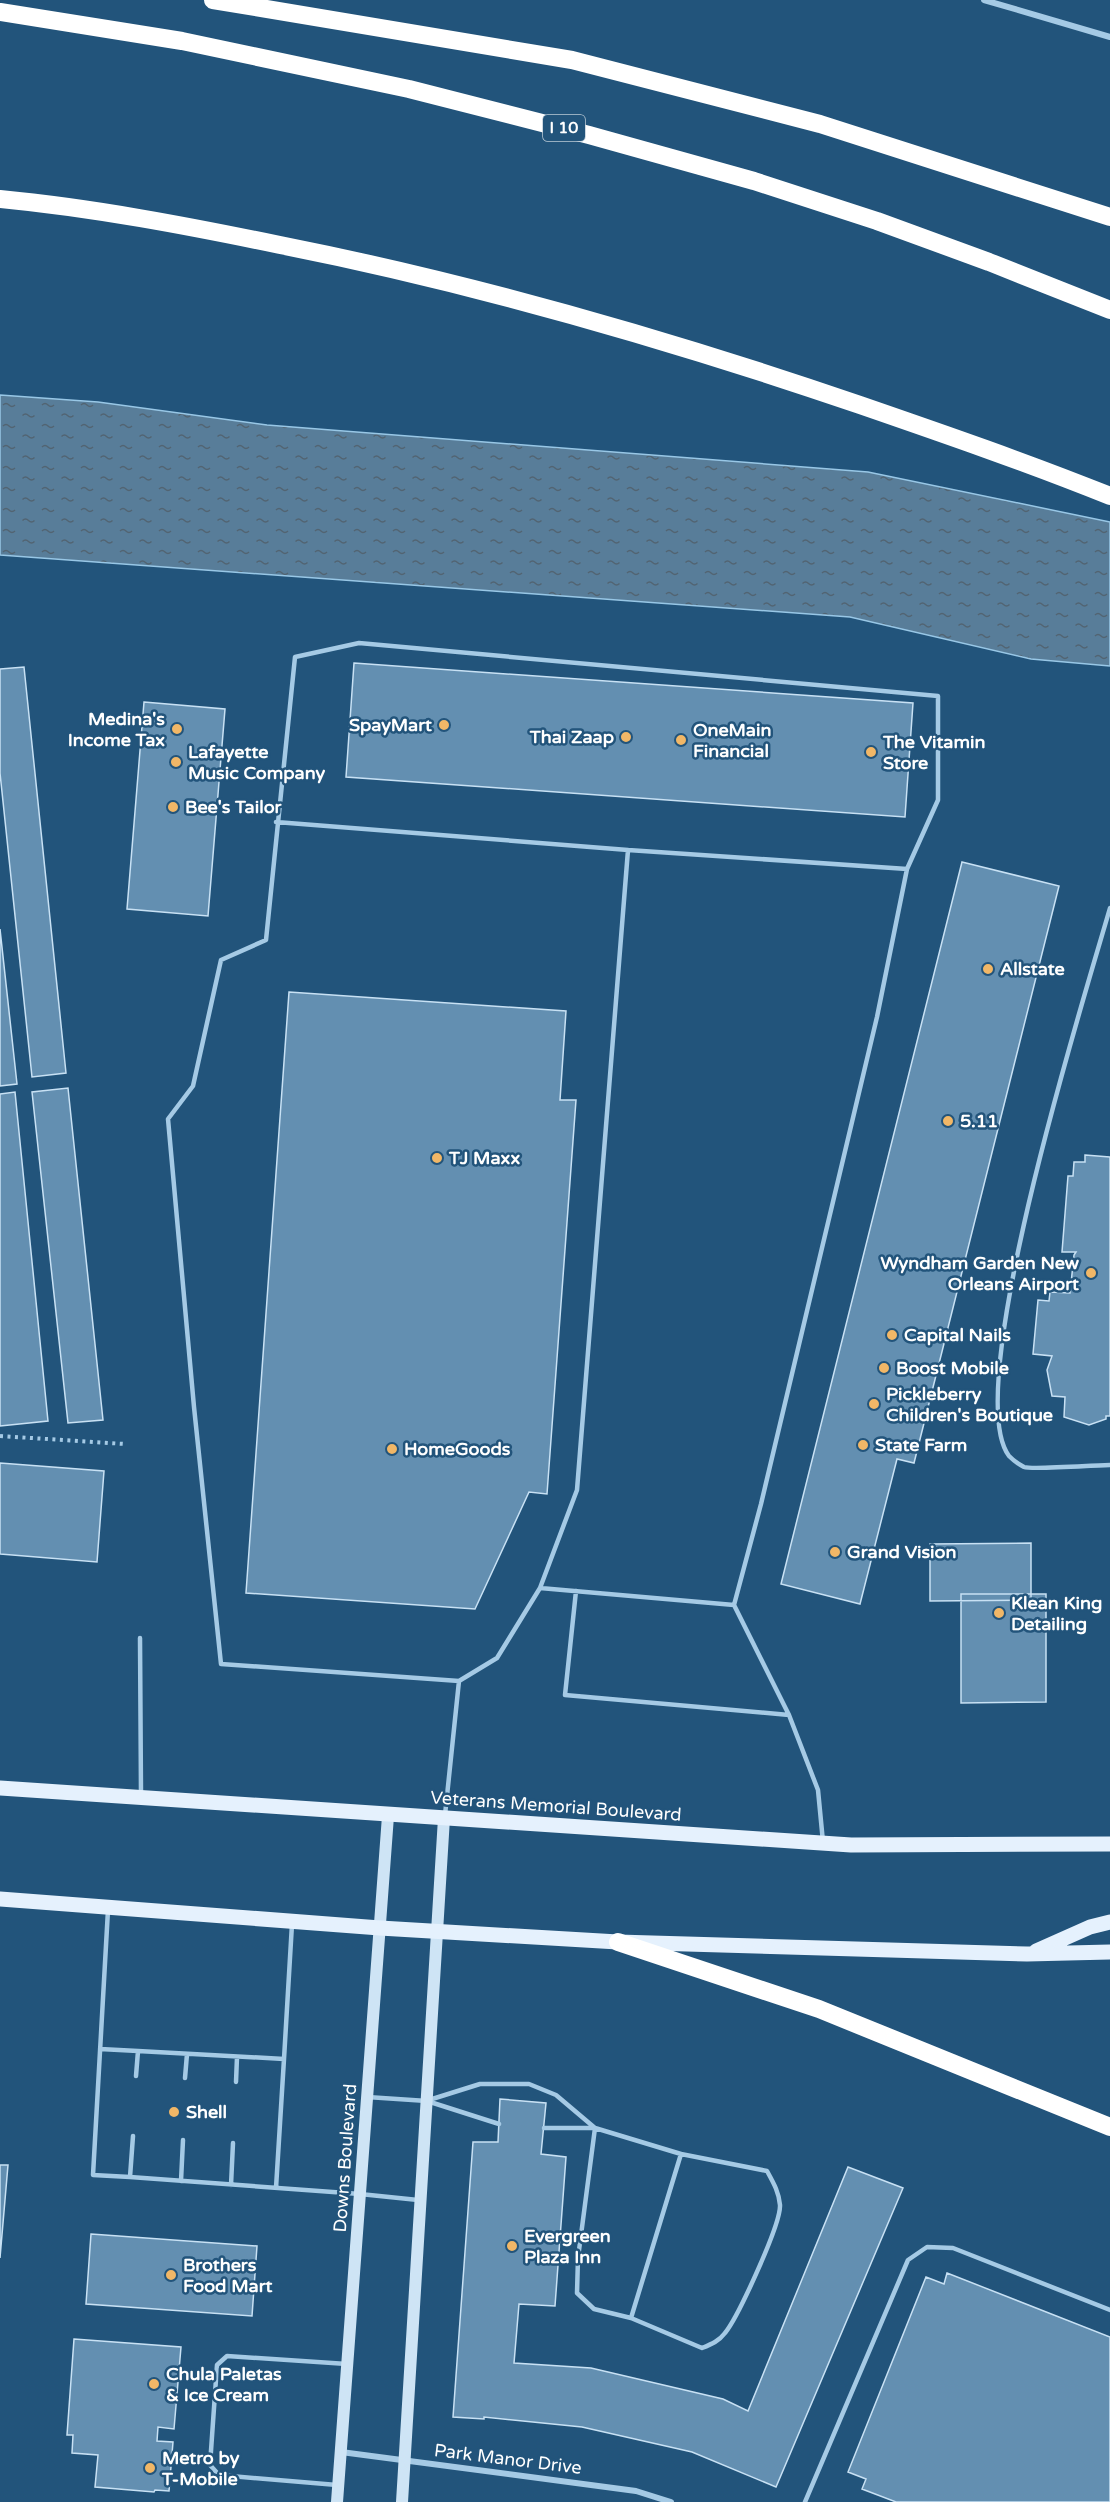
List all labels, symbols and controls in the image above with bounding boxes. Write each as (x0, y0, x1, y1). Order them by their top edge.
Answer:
road number: I 10 (543, 115, 585, 141)
place label: Medina's Income Tax (68, 708, 165, 751)
place label: SpayMart (349, 714, 432, 736)
marker: SpayMart (437, 718, 451, 732)
place label: OneMain Financial (693, 719, 771, 762)
marker: Medina's Income Tax (170, 722, 184, 736)
place label: Thai Zaap (529, 726, 614, 748)
marker: Thai Zaap (619, 730, 633, 744)
place label: The Vitamin Store (882, 731, 985, 774)
marker: OneMain Financial (674, 733, 688, 747)
place label: Lafayette Music Company (188, 741, 325, 784)
marker: The Vitamin Store (864, 745, 878, 759)
marker: Lafayette Music Company (169, 755, 183, 769)
place label: Bee's Tailor (185, 796, 283, 818)
marker: Bee's Tailor (166, 800, 180, 814)
place label: Allstate (1000, 958, 1065, 980)
marker: Allstate (981, 962, 995, 976)
place label: 5.11 (960, 1110, 998, 1132)
marker: 5.11 (941, 1114, 955, 1128)
place label: TJ Maxx (448, 1147, 521, 1169)
marker: TJ Maxx (430, 1151, 444, 1165)
place label: Wyndham Garden New Orleans Airport (881, 1252, 1080, 1295)
marker: Wyndham Garden New Orleans Airport (1084, 1266, 1098, 1280)
place label: Capital Nails (904, 1324, 1011, 1346)
marker: Capital Nails (885, 1328, 899, 1342)
place label: Boost Mobile (896, 1357, 1009, 1379)
marker: Boost Mobile (877, 1361, 891, 1375)
place label: Pickleberry Children's Boutique (886, 1383, 1053, 1426)
marker: Pickleberry Children's Boutique (867, 1397, 881, 1411)
place label: State Farm (875, 1434, 967, 1456)
place label: HomeGoods (404, 1438, 511, 1460)
marker: State Farm (856, 1438, 870, 1452)
marker: HomeGoods (385, 1442, 399, 1456)
place label: Grand Vision (847, 1541, 956, 1563)
marker: Grand Vision (828, 1545, 842, 1559)
place label: Klean King Detailing (1011, 1592, 1102, 1635)
marker: Klean King Detailing (992, 1606, 1006, 1620)
street label: Veterans Memorial Boulevard (430, 1786, 682, 1826)
street label: Downs Boulevard (329, 2083, 361, 2233)
place label: Shell (186, 2101, 227, 2123)
marker: Shell (167, 2105, 181, 2119)
place label: Evergreen Plaza Inn (524, 2225, 611, 2268)
marker: Evergreen Plaza Inn (505, 2239, 519, 2253)
place label: Brothers Food Mart (183, 2254, 273, 2297)
marker: Brothers Food Mart (164, 2268, 178, 2282)
place label: Chula Paletas & Ice Cream (166, 2363, 282, 2406)
marker: Chula Paletas & Ice Cream (147, 2377, 161, 2391)
street label: Park Manor Drive (433, 2439, 583, 2479)
place label: Metro by T-Mobile (161, 2447, 240, 2490)
marker: Metro by T-Mobile (143, 2461, 157, 2475)

